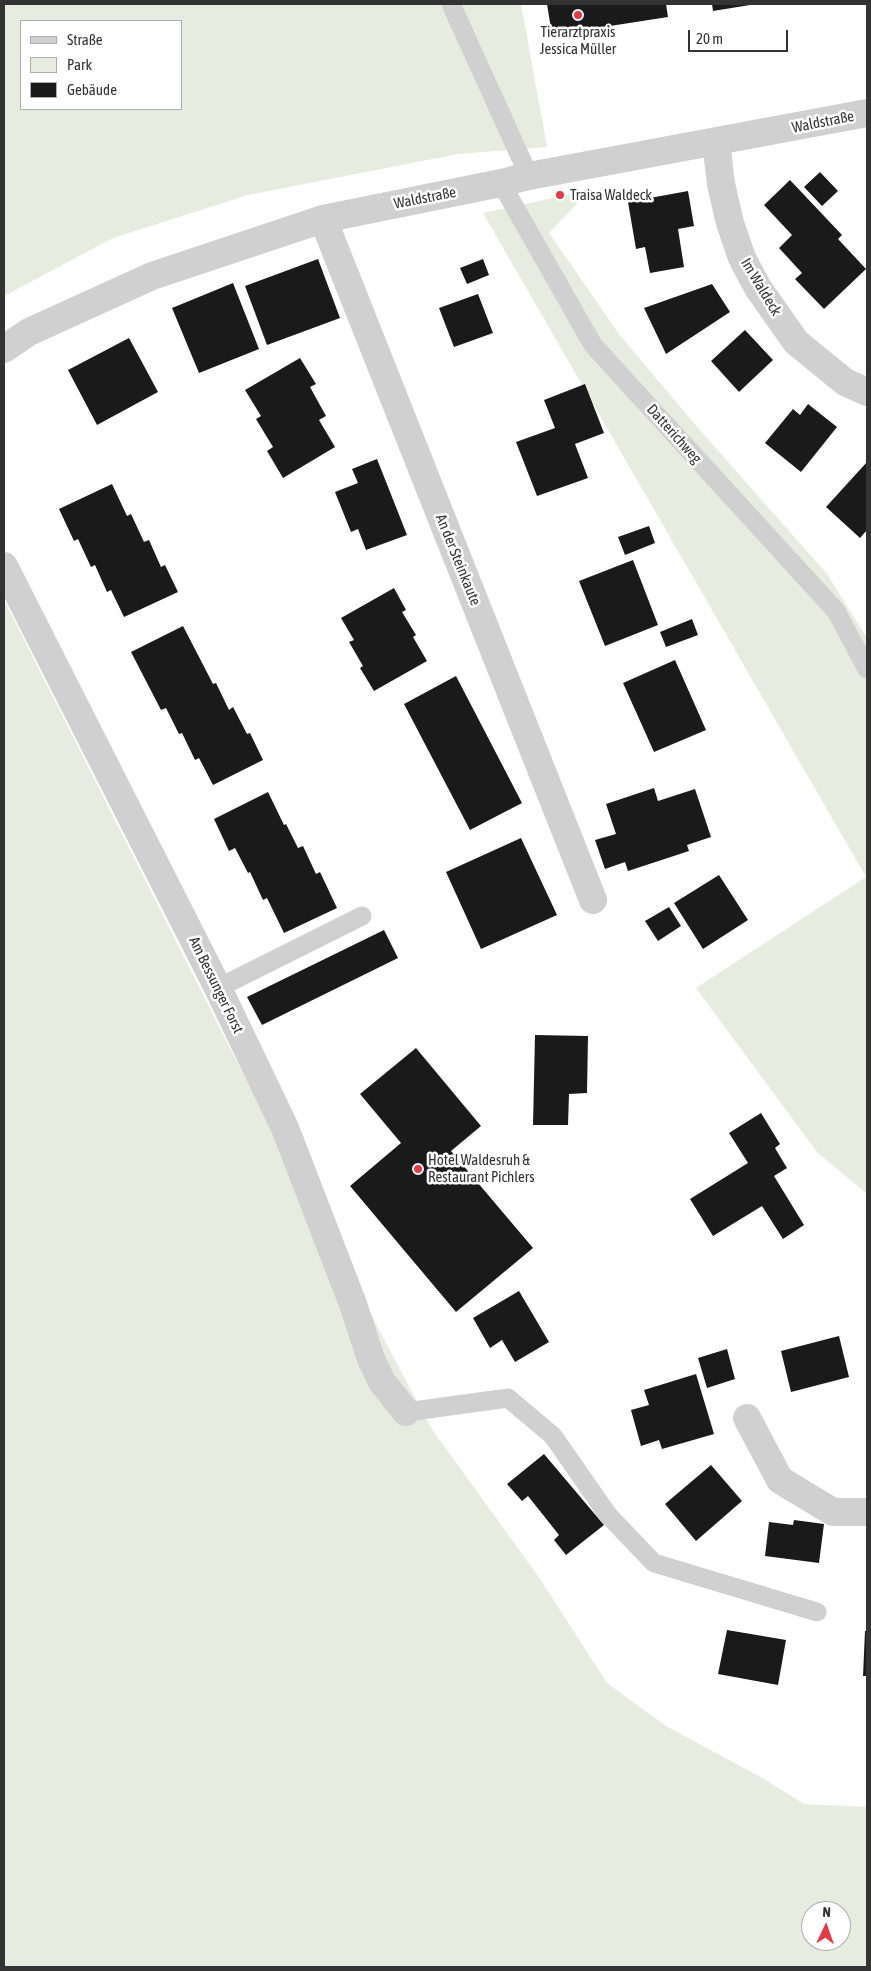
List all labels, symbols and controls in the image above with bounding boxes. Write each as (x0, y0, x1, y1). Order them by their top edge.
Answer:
marker: Tierarztpraxis Jessica Müller (572, 9, 584, 21)
legend (20, 20, 182, 110)
scale bar (691, 20, 791, 52)
place label: Tierarztpraxis Jessica Müller (540, 23, 616, 58)
text: 20 m (696, 30, 723, 47)
text: Straße (67, 31, 103, 48)
text: Park (67, 56, 92, 73)
text: Gebäude (67, 81, 117, 98)
street label: Waldstraße (790, 107, 856, 137)
street label: Waldstraße (392, 183, 458, 213)
place label: Traisa Waldeck (570, 186, 652, 204)
marker: Traisa Waldeck (554, 189, 566, 201)
street label: Im Waldeck (737, 255, 785, 319)
street label: Datterichweg (643, 401, 705, 467)
street label: An der Steinkaute (432, 512, 484, 608)
street label: Am Bessunger Forst (185, 934, 247, 1036)
place label: Hotel Waldesruh & Restaurant Pichlers (428, 1151, 535, 1186)
marker: Hotel Waldesruh & Restaurant Pichlers (412, 1163, 424, 1175)
north arrow (801, 1901, 851, 1951)
text: N (822, 1904, 831, 1920)

